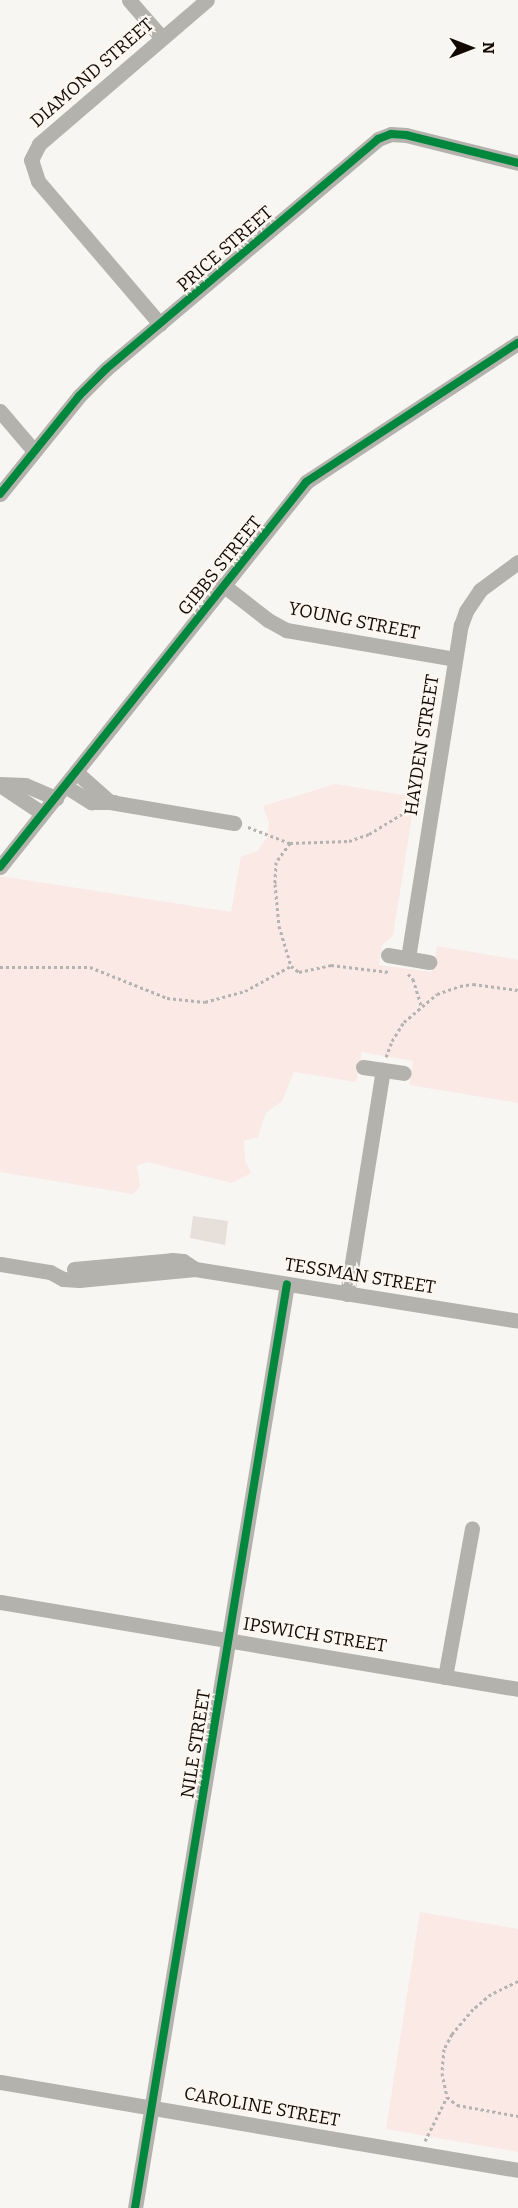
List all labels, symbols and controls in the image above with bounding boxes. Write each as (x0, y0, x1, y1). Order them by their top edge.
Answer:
street label: DIAMOND STREET (26, 14, 158, 132)
north arrow (440, 18, 500, 78)
text: N (479, 42, 498, 54)
street label: PRICE STREET (173, 202, 277, 296)
street label: GIBBS STREET (174, 512, 266, 620)
street label: YOUNG STREET (287, 598, 421, 644)
street label: HAYDEN STREET (400, 673, 444, 817)
street label: TESSMAN STREET (283, 1253, 437, 1299)
street label: IPSWICH STREET (242, 1613, 388, 1657)
street label: NILE STREET (177, 1688, 215, 1800)
street label: CAROLINE STREET (182, 2083, 342, 2131)

